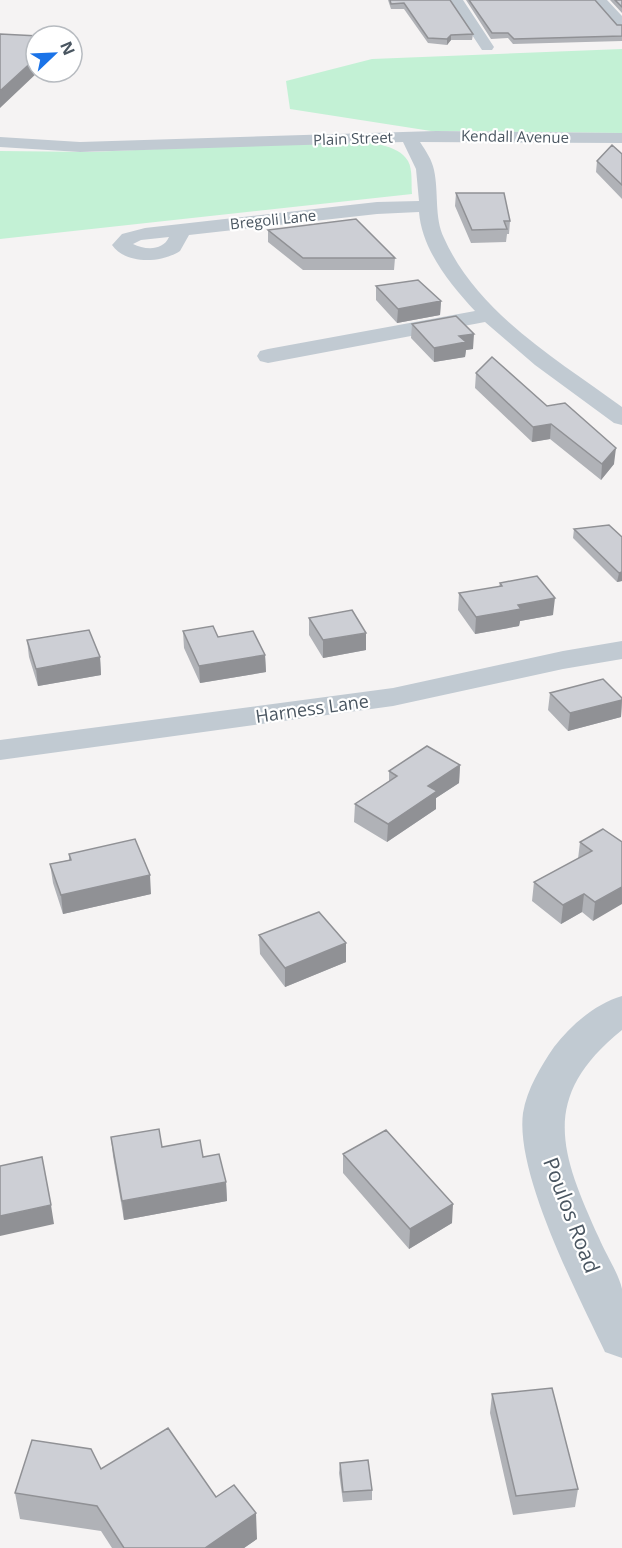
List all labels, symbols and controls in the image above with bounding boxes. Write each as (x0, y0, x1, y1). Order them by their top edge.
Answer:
north arrow (24, 24, 84, 84)
text: N (55, 38, 80, 58)
street label: Kendall Avenue (461, 125, 569, 147)
street label: Plain Street (313, 127, 393, 149)
street label: Bregoli Lane (229, 205, 317, 233)
street label: Harness Lane (254, 688, 370, 728)
street label: Poulos Road (537, 1153, 607, 1277)

